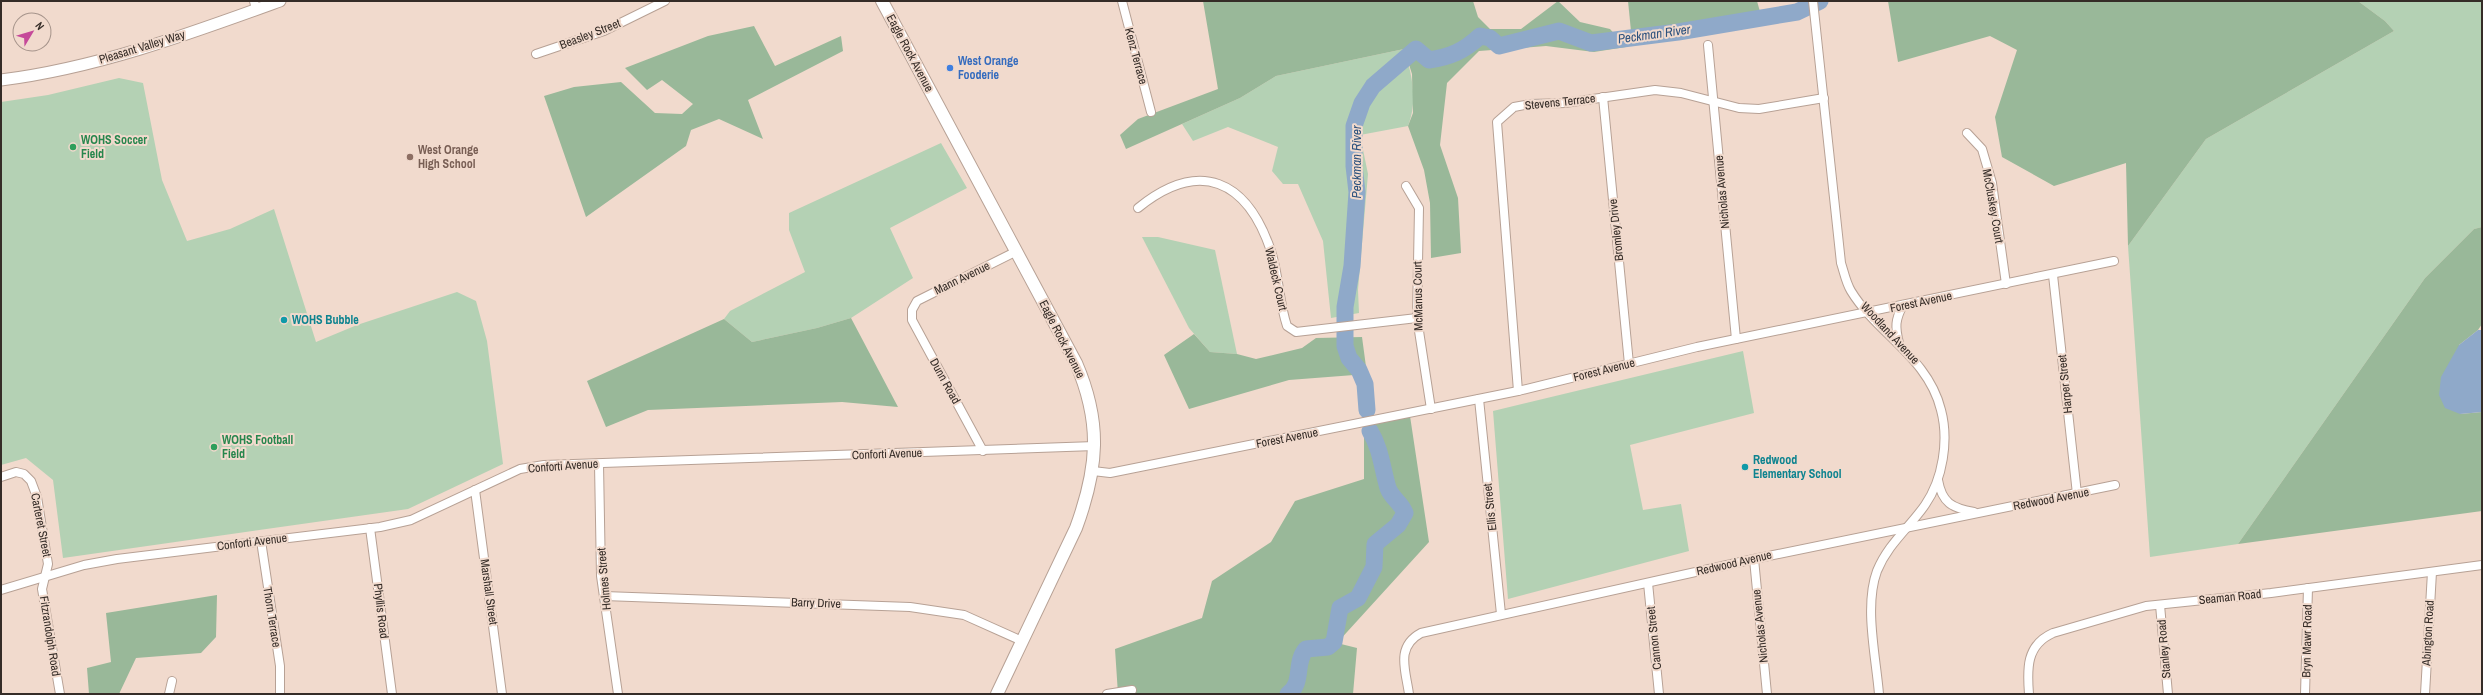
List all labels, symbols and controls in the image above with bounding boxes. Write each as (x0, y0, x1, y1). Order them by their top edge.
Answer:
street label: Eagle Rock Avenue (883, 11, 937, 95)
north arrow (12, 12, 52, 52)
street label: Beasley Street (557, 15, 623, 53)
text: N (32, 19, 47, 33)
water label: Peckman River (1617, 20, 1692, 47)
street label: Pleasant Valley Way (97, 26, 187, 68)
street label: Kenz Terrace (1121, 26, 1151, 86)
place label: West Orange Fooderie (958, 53, 1019, 83)
marker: West Orange Fooderie (945, 63, 955, 73)
street label: Stevens Terrace (1524, 90, 1596, 114)
water label: Peckman River (1348, 125, 1365, 198)
place label: WOHS Soccer Field (81, 132, 147, 162)
marker: WOHS Soccer Field (68, 142, 78, 152)
place label: West Orange High School (418, 142, 479, 172)
marker: West Orange High School (405, 152, 415, 162)
street label: Nicholas Avenue (1711, 155, 1733, 229)
street label: McCluskey Court (1979, 168, 2007, 245)
street label: Bromley Drive (1605, 198, 1627, 262)
street label: Waldeck Court (1261, 246, 1291, 312)
street label: Mann Avenue (932, 258, 992, 298)
street label: McManus Court (1409, 261, 1427, 331)
street label: Forest Avenue (1889, 288, 1953, 316)
street label: Eagle Rock Avenue (1035, 297, 1089, 381)
street label: Woodland Avenue (1857, 298, 1923, 368)
place label: WOHS Bubble (292, 312, 359, 328)
marker: WOHS Bubble (279, 315, 289, 325)
street label: Harper Street (2054, 354, 2076, 414)
street label: Dunn Road (926, 355, 964, 407)
street label: Forest Avenue (1572, 355, 1636, 385)
street label: Forest Avenue (1255, 424, 1319, 452)
place label: WOHS Football Field (222, 432, 293, 462)
marker: WOHS Football Field (209, 442, 219, 452)
street label: Conforti Avenue (852, 445, 922, 463)
place label: Redwood Elementary School (1753, 452, 1842, 482)
street label: Conforti Avenue (527, 456, 599, 476)
marker: Redwood Elementary School (1740, 462, 1750, 472)
street label: Ellis Street (1480, 482, 1500, 532)
street label: Redwood Avenue (2012, 484, 2090, 514)
street label: Carteret Street (27, 492, 55, 558)
street label: Conforti Avenue (216, 530, 288, 554)
street label: Holmes Street (593, 547, 615, 611)
street label: Redwood Avenue (1695, 547, 1773, 579)
street label: Marshall Street (476, 558, 502, 626)
street label: Phyllis Road (370, 583, 392, 639)
street label: Thorn Terrace (259, 586, 285, 648)
street label: Seaman Road (2198, 586, 2262, 608)
street label: Nicholas Avenue (1748, 589, 1772, 663)
street label: Barry Drive (791, 594, 841, 612)
street label: Fitzrandolph Road (36, 595, 64, 677)
street label: Abington Road (2418, 600, 2438, 667)
street label: Bryn Mawr Road (2298, 604, 2316, 678)
street label: Cannon Street (1643, 605, 1665, 670)
street label: Stanley Road (2153, 619, 2175, 679)

